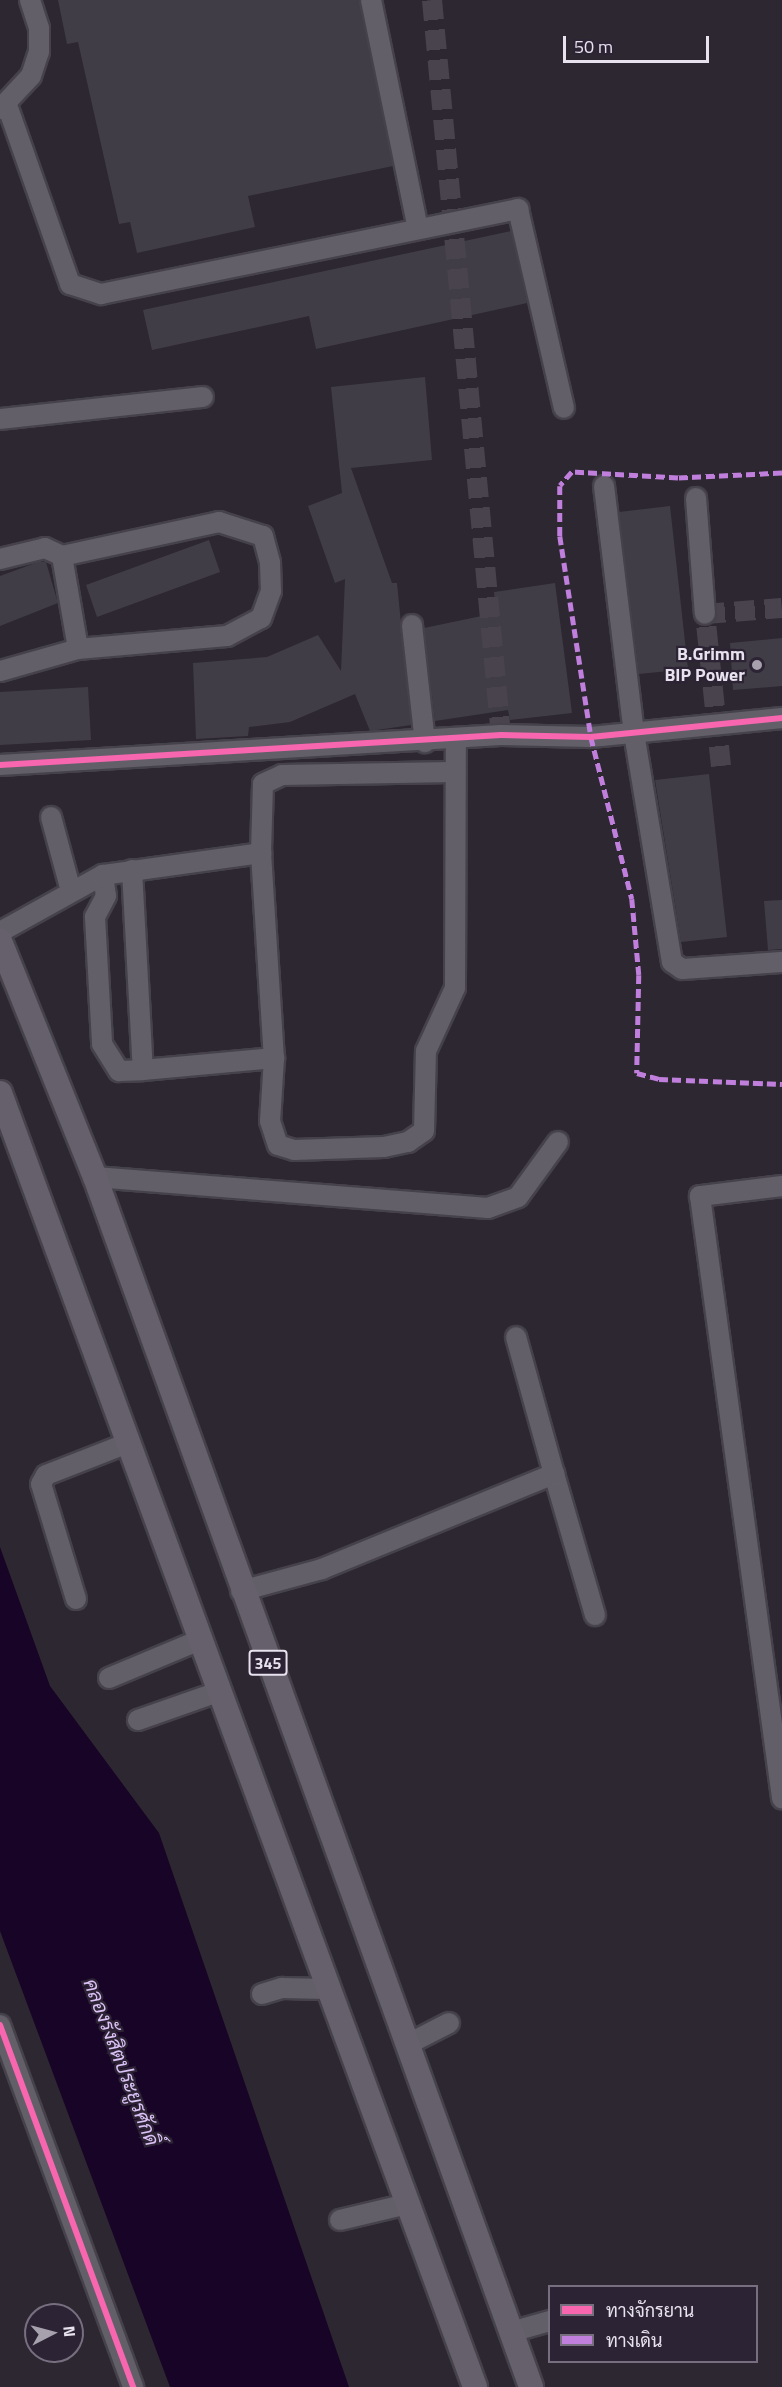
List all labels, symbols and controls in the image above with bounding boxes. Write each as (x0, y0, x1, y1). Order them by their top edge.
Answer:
scale bar (566, 24, 712, 62)
text: 50 m (574, 33, 613, 60)
place label: B.Grimm BIP Power (664, 644, 745, 686)
marker: B.Grimm BIP Power (750, 658, 764, 672)
road number: 345 (248, 1650, 288, 1676)
water label: คลองรังสิตประยูรศักดิ์ (79, 1975, 165, 2149)
legend (548, 2285, 758, 2363)
text: ทางจักรยาน (606, 2297, 694, 2324)
north arrow (24, 2303, 84, 2363)
text: N (57, 2325, 82, 2338)
text: ทางเดิน (606, 2327, 662, 2354)

